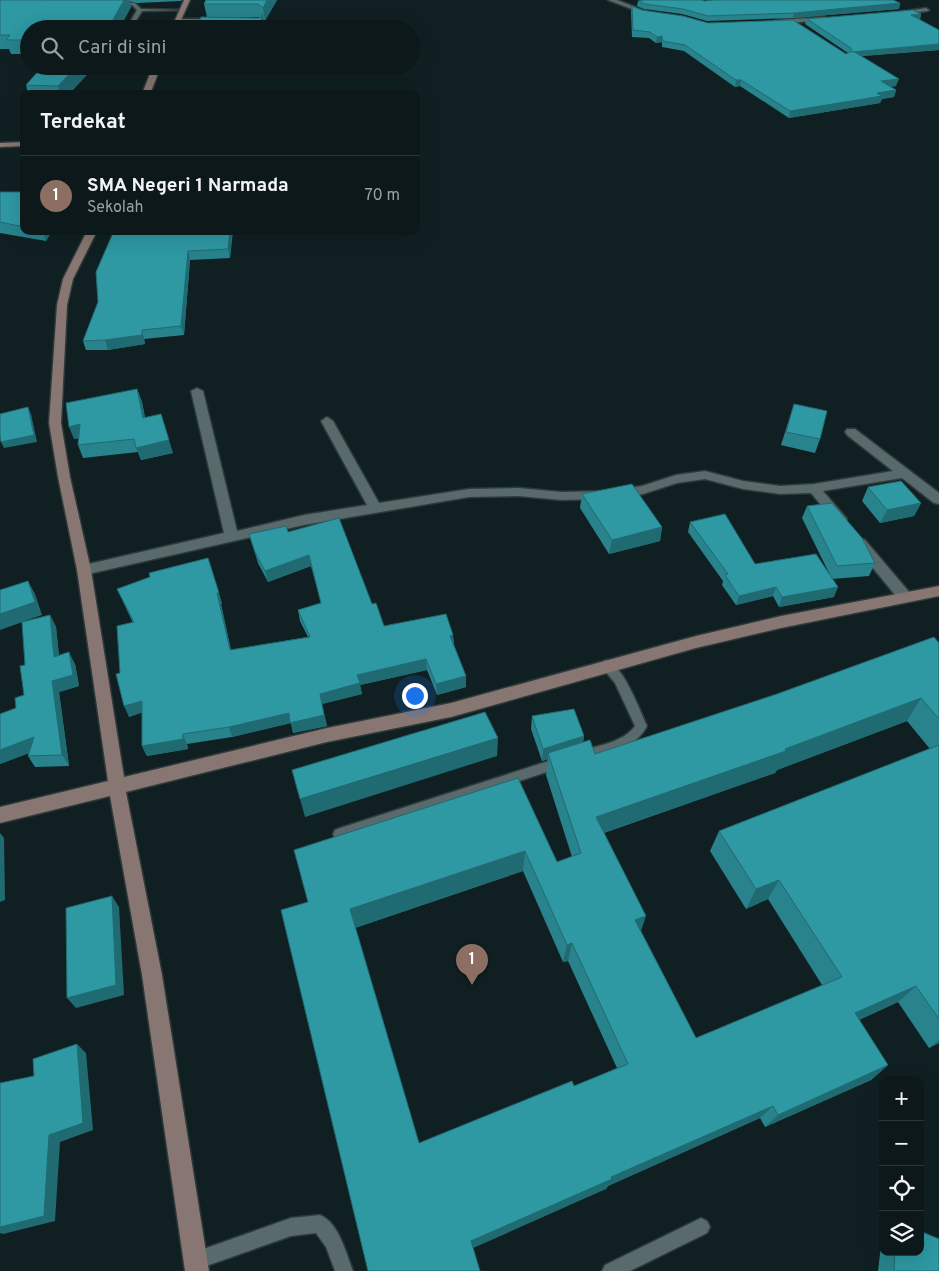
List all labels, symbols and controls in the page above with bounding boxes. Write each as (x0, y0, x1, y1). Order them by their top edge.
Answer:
search box (20, 20, 420, 75)
icon: search (38, 34, 66, 62)
text: Cari di sini (78, 36, 166, 60)
text: Terdekat (40, 109, 126, 136)
text: SMA Negeri 1 Narmada (87, 174, 289, 198)
text: 1 (53, 186, 59, 206)
text: 70 m (365, 186, 400, 206)
text: Sekolah (87, 198, 143, 218)
your location (402, 683, 428, 709)
pin: 1 (456, 944, 488, 985)
map controls (879, 1076, 924, 1256)
button: + (879, 1076, 924, 1121)
button: − (879, 1121, 924, 1166)
button: locate (879, 1166, 924, 1211)
button: layers (879, 1211, 924, 1256)

